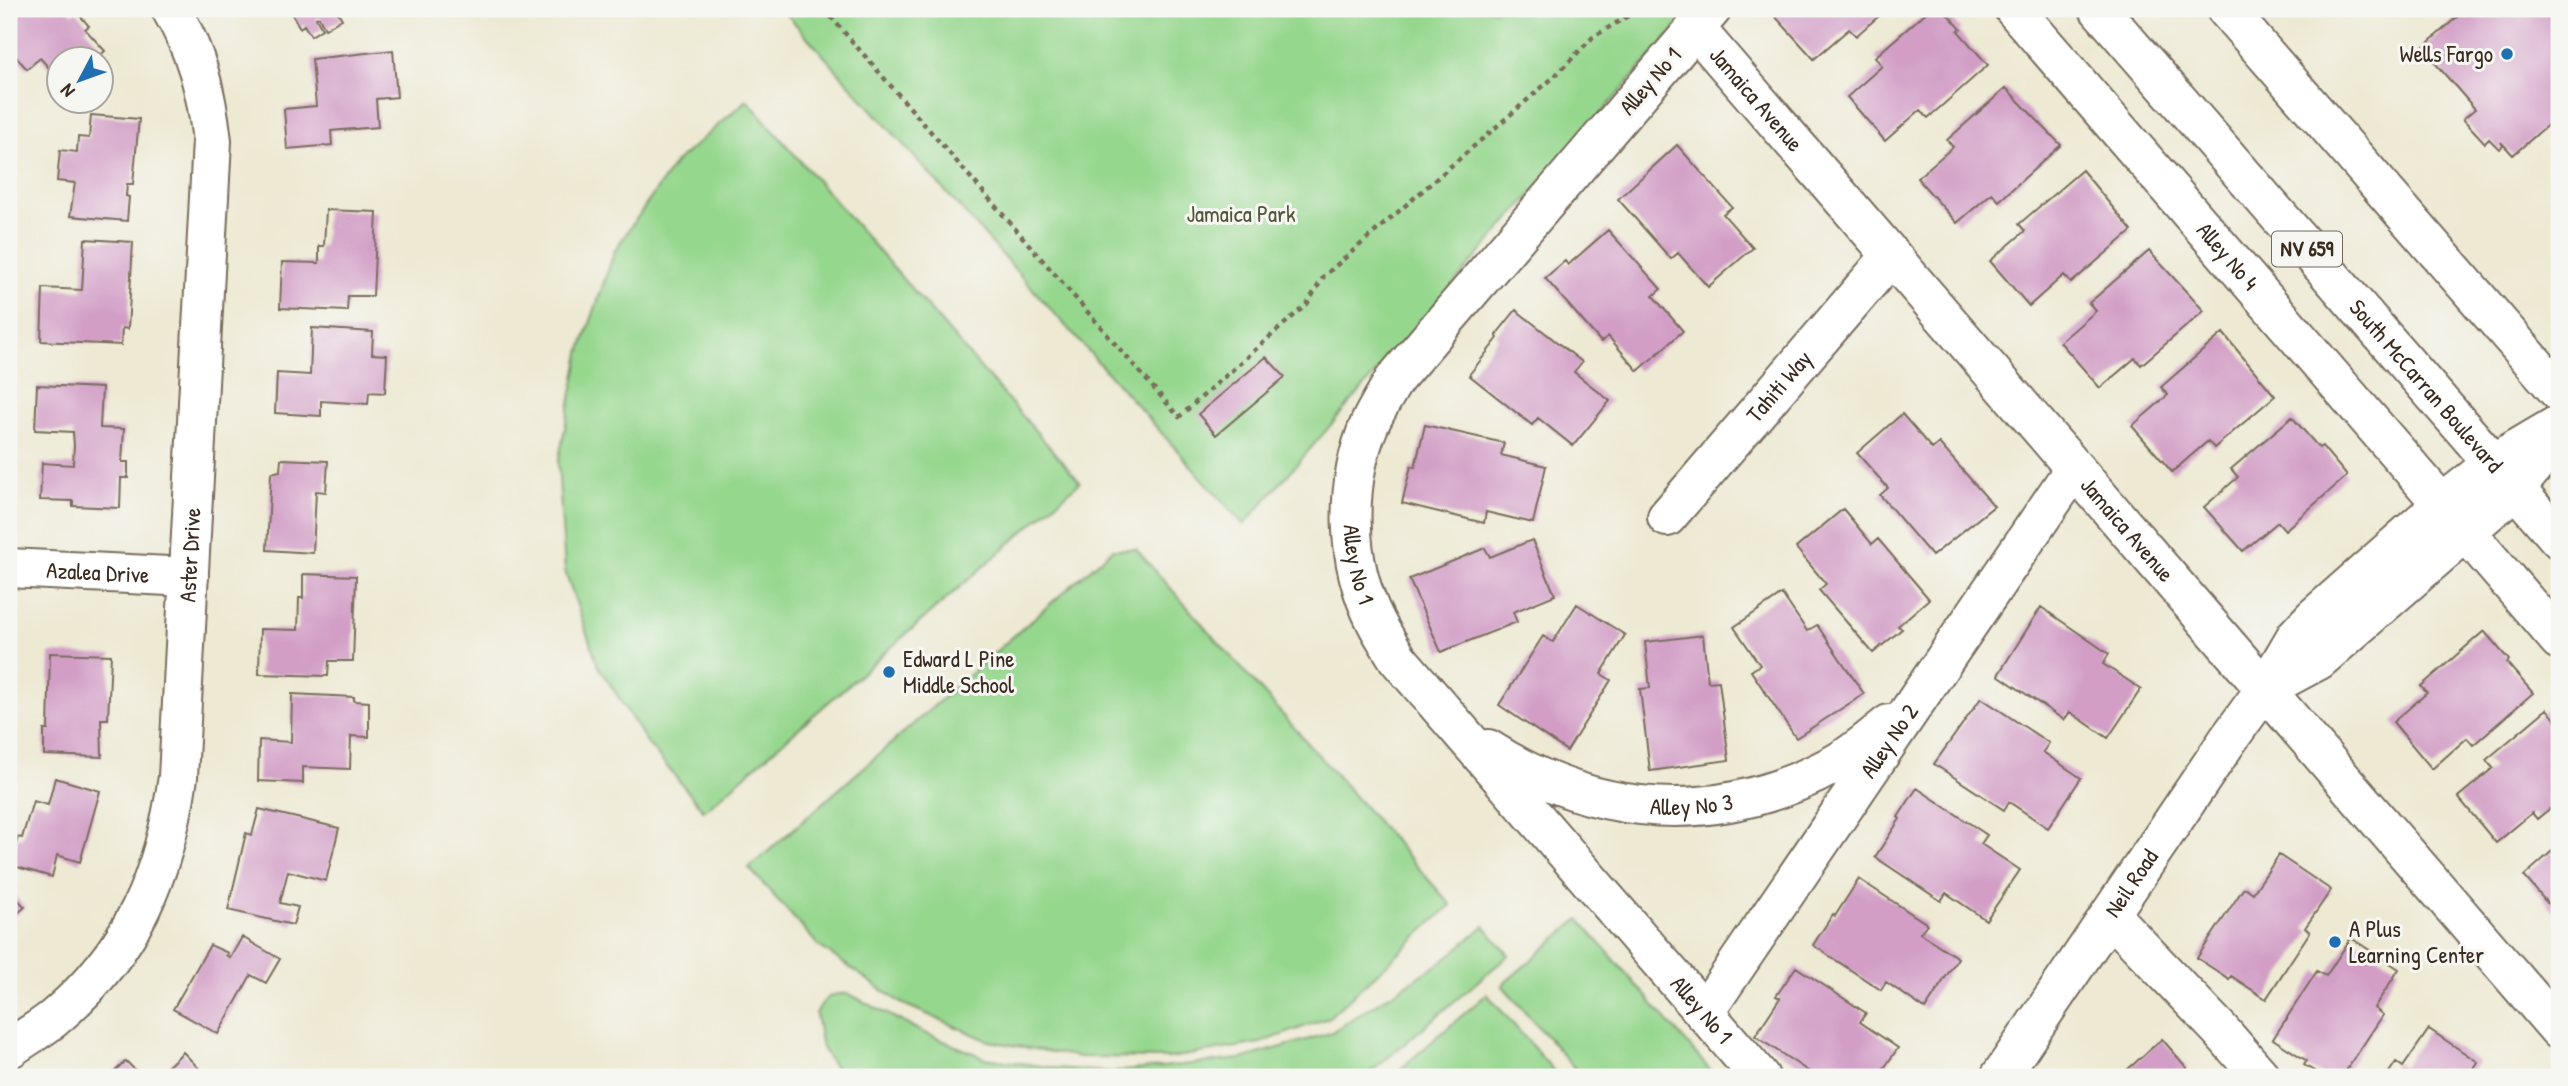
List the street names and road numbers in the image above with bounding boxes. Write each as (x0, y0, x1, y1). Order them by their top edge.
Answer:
street label: Alley No 1 (1612, 40, 1688, 121)
street label: Jamaica Avenue (1703, 40, 1811, 158)
street label: Alley No 4 (2190, 215, 2266, 297)
road number: NV 659 (2272, 232, 2342, 266)
street label: South McCarran Boulevard (2343, 292, 2510, 479)
street label: Tahiti Way (1739, 343, 1819, 429)
street label: Jamaica Avenue (2074, 470, 2182, 588)
street label: Aster Drive (171, 507, 207, 603)
street label: Alley No 1 (1337, 524, 1382, 608)
street label: Azalea Drive (46, 554, 150, 590)
street label: Alley No 2 (1852, 697, 1925, 784)
street label: Alley No 3 (1649, 786, 1735, 822)
street label: Neil Road (2097, 843, 2165, 923)
street label: Alley No 1 (1664, 969, 1740, 1050)

